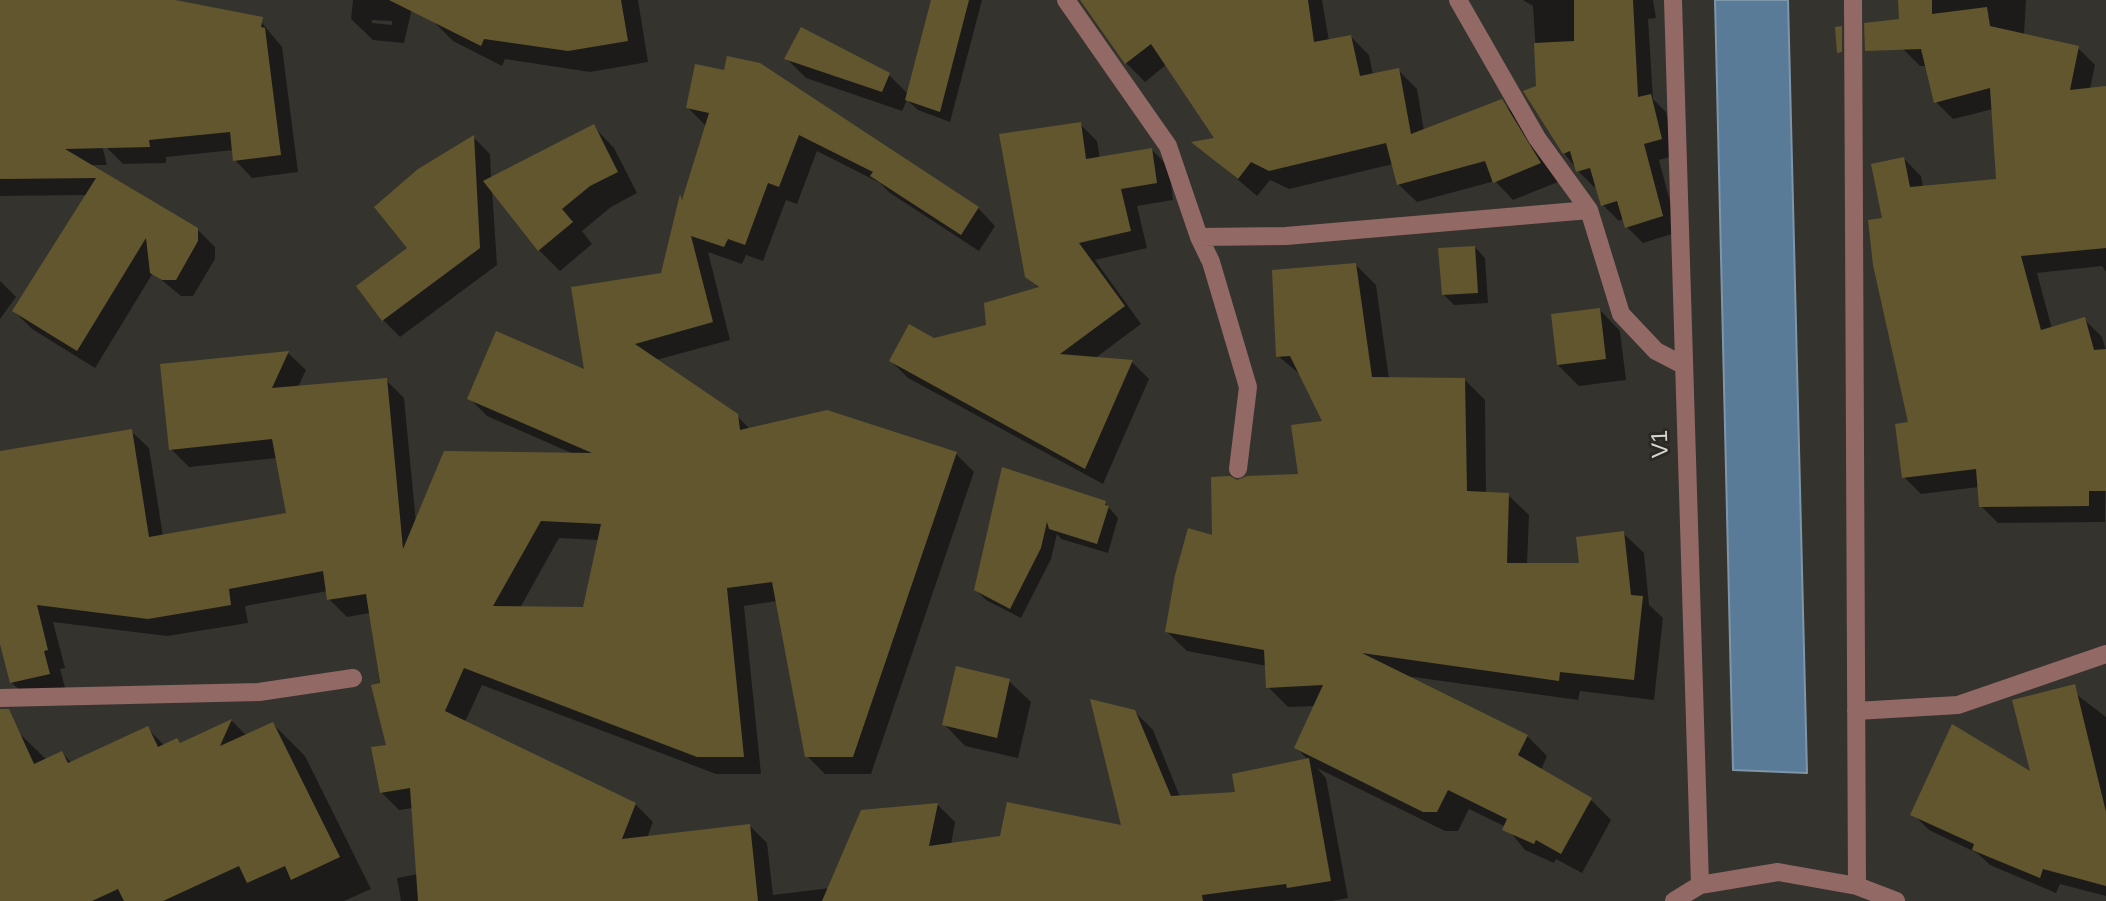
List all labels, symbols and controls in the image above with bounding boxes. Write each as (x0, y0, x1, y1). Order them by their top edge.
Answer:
street label: V1 (1647, 429, 1675, 459)

